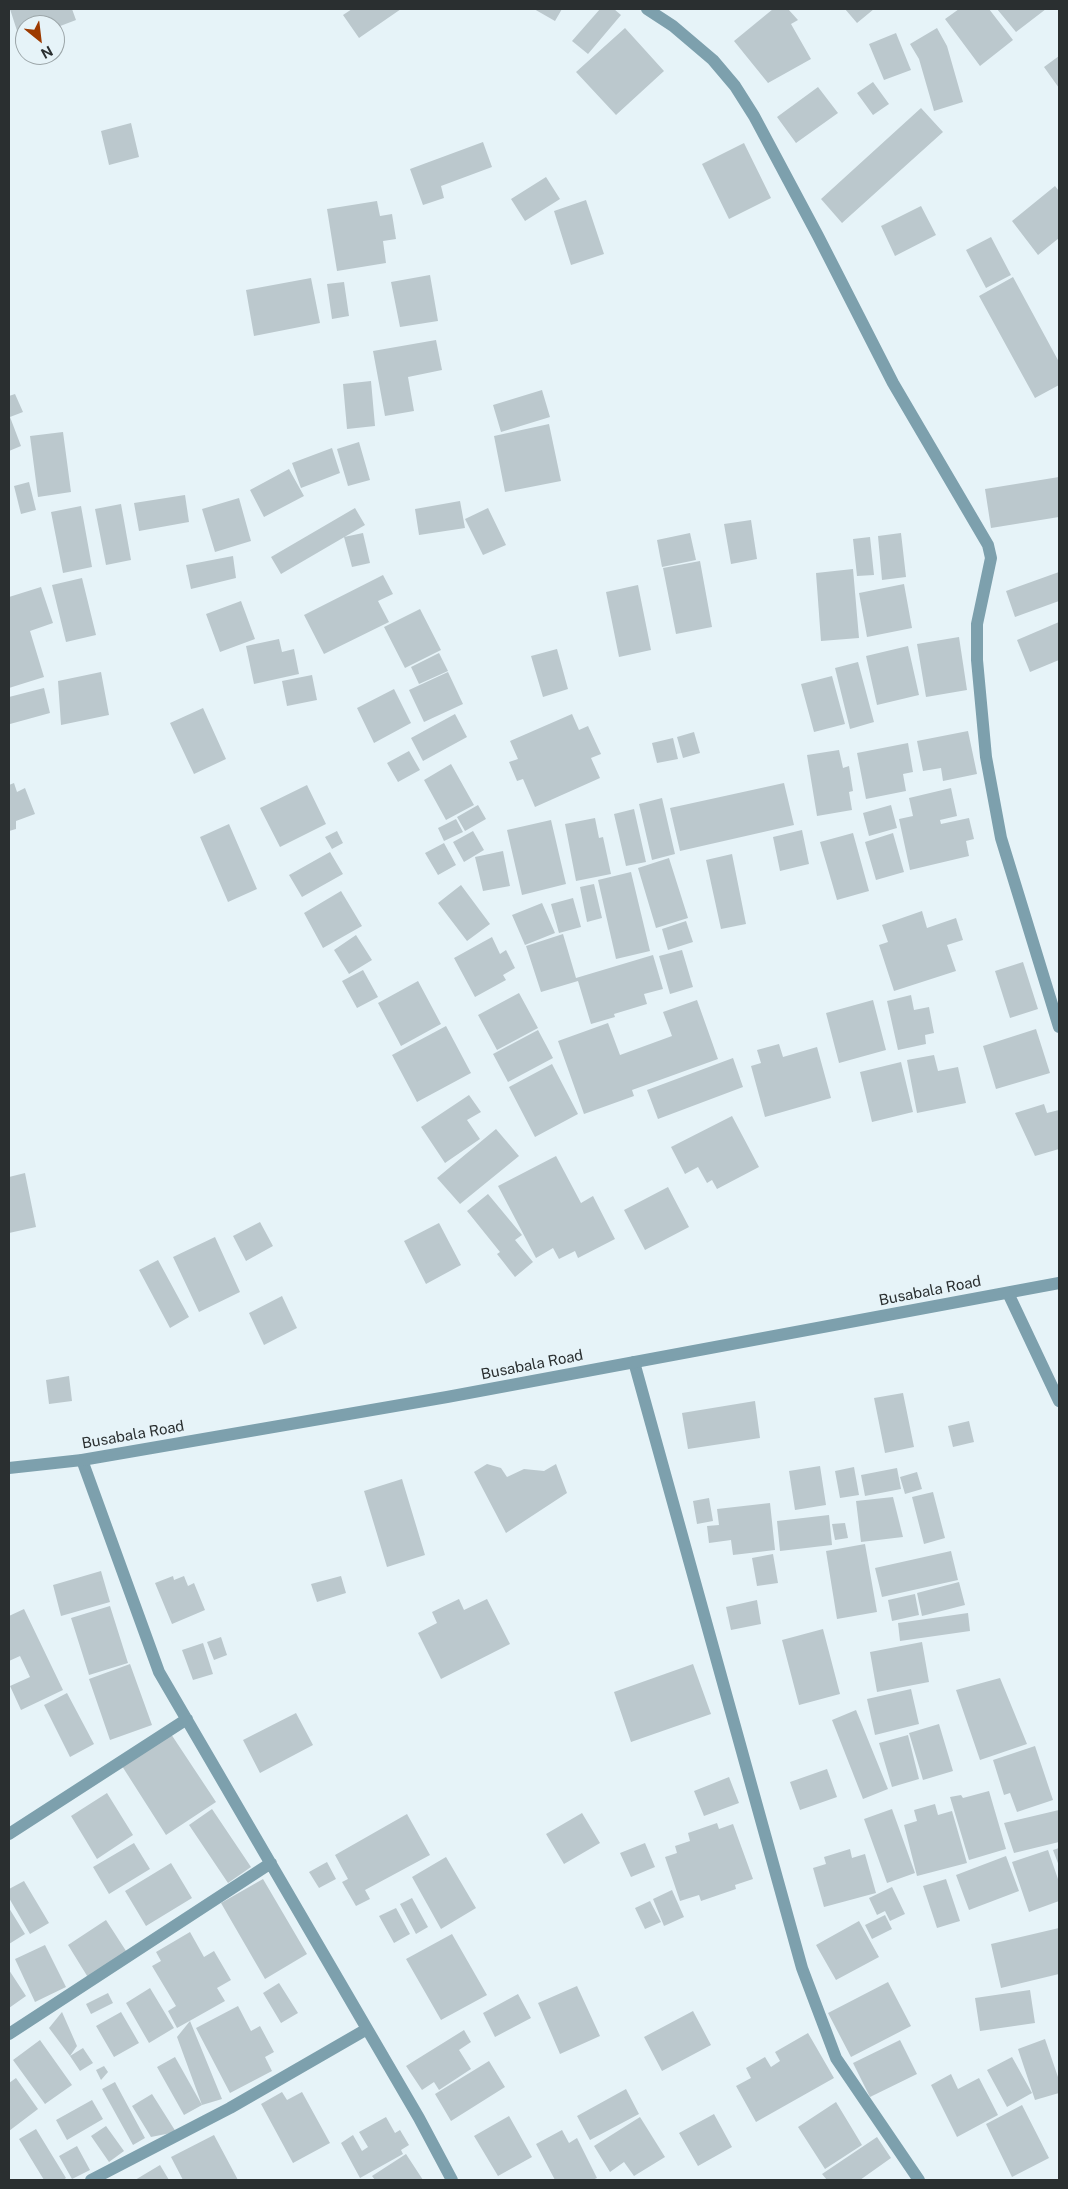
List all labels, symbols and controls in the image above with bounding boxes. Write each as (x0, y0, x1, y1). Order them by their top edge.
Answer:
north arrow (15, 15, 65, 65)
text: N (38, 43, 55, 62)
street label: Busabala Road (877, 1272, 983, 1310)
street label: Busabala Road (479, 1346, 585, 1384)
street label: Busabala Road (80, 1417, 186, 1453)

